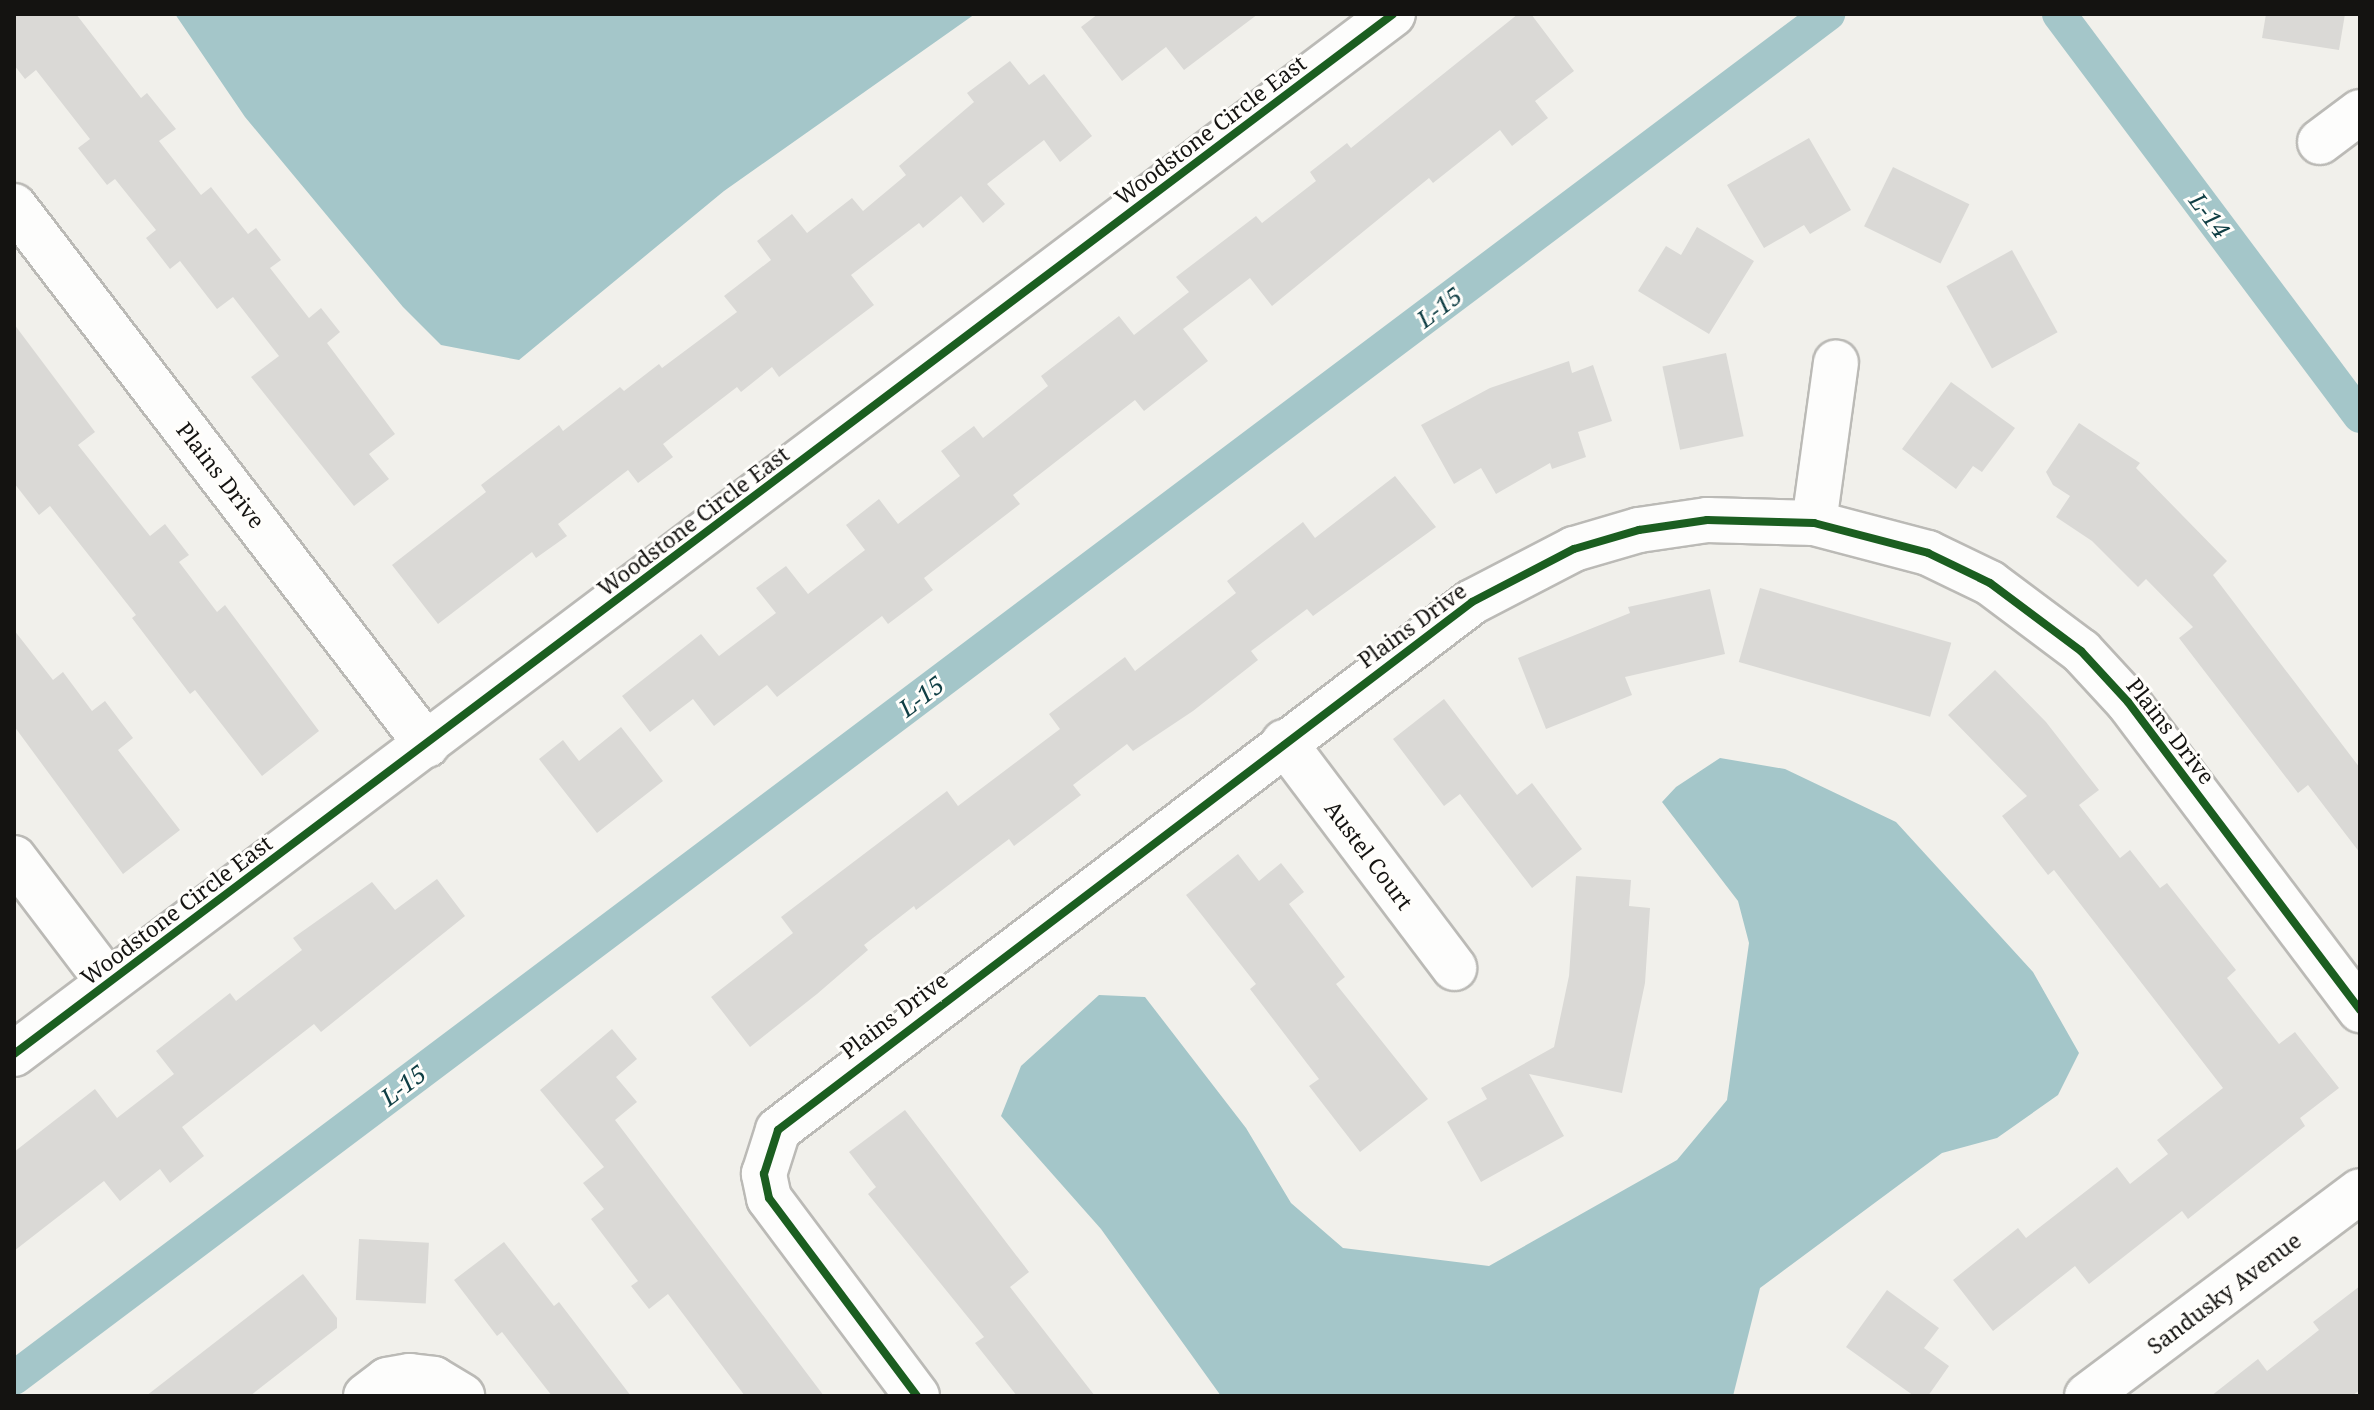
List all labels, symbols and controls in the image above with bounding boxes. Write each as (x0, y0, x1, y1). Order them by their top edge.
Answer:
street label: Woodstone Circle East (1109, 50, 1311, 210)
water label: L-14 (2184, 187, 2236, 243)
water label: L-15 (1411, 281, 1467, 333)
street label: Plains Drive (171, 417, 271, 533)
street label: Woodstone Circle East (592, 441, 794, 601)
street label: Plains Drive (1353, 577, 1471, 673)
water label: L-15 (893, 670, 949, 722)
street label: Plains Drive (2121, 673, 2221, 789)
street label: Austel Court (1320, 795, 1418, 915)
street label: Woodstone Circle East (75, 830, 277, 990)
street label: Plains Drive (835, 966, 953, 1064)
water label: L-15 (375, 1059, 431, 1111)
street label: Sandusky Avenue (2142, 1227, 2306, 1359)

